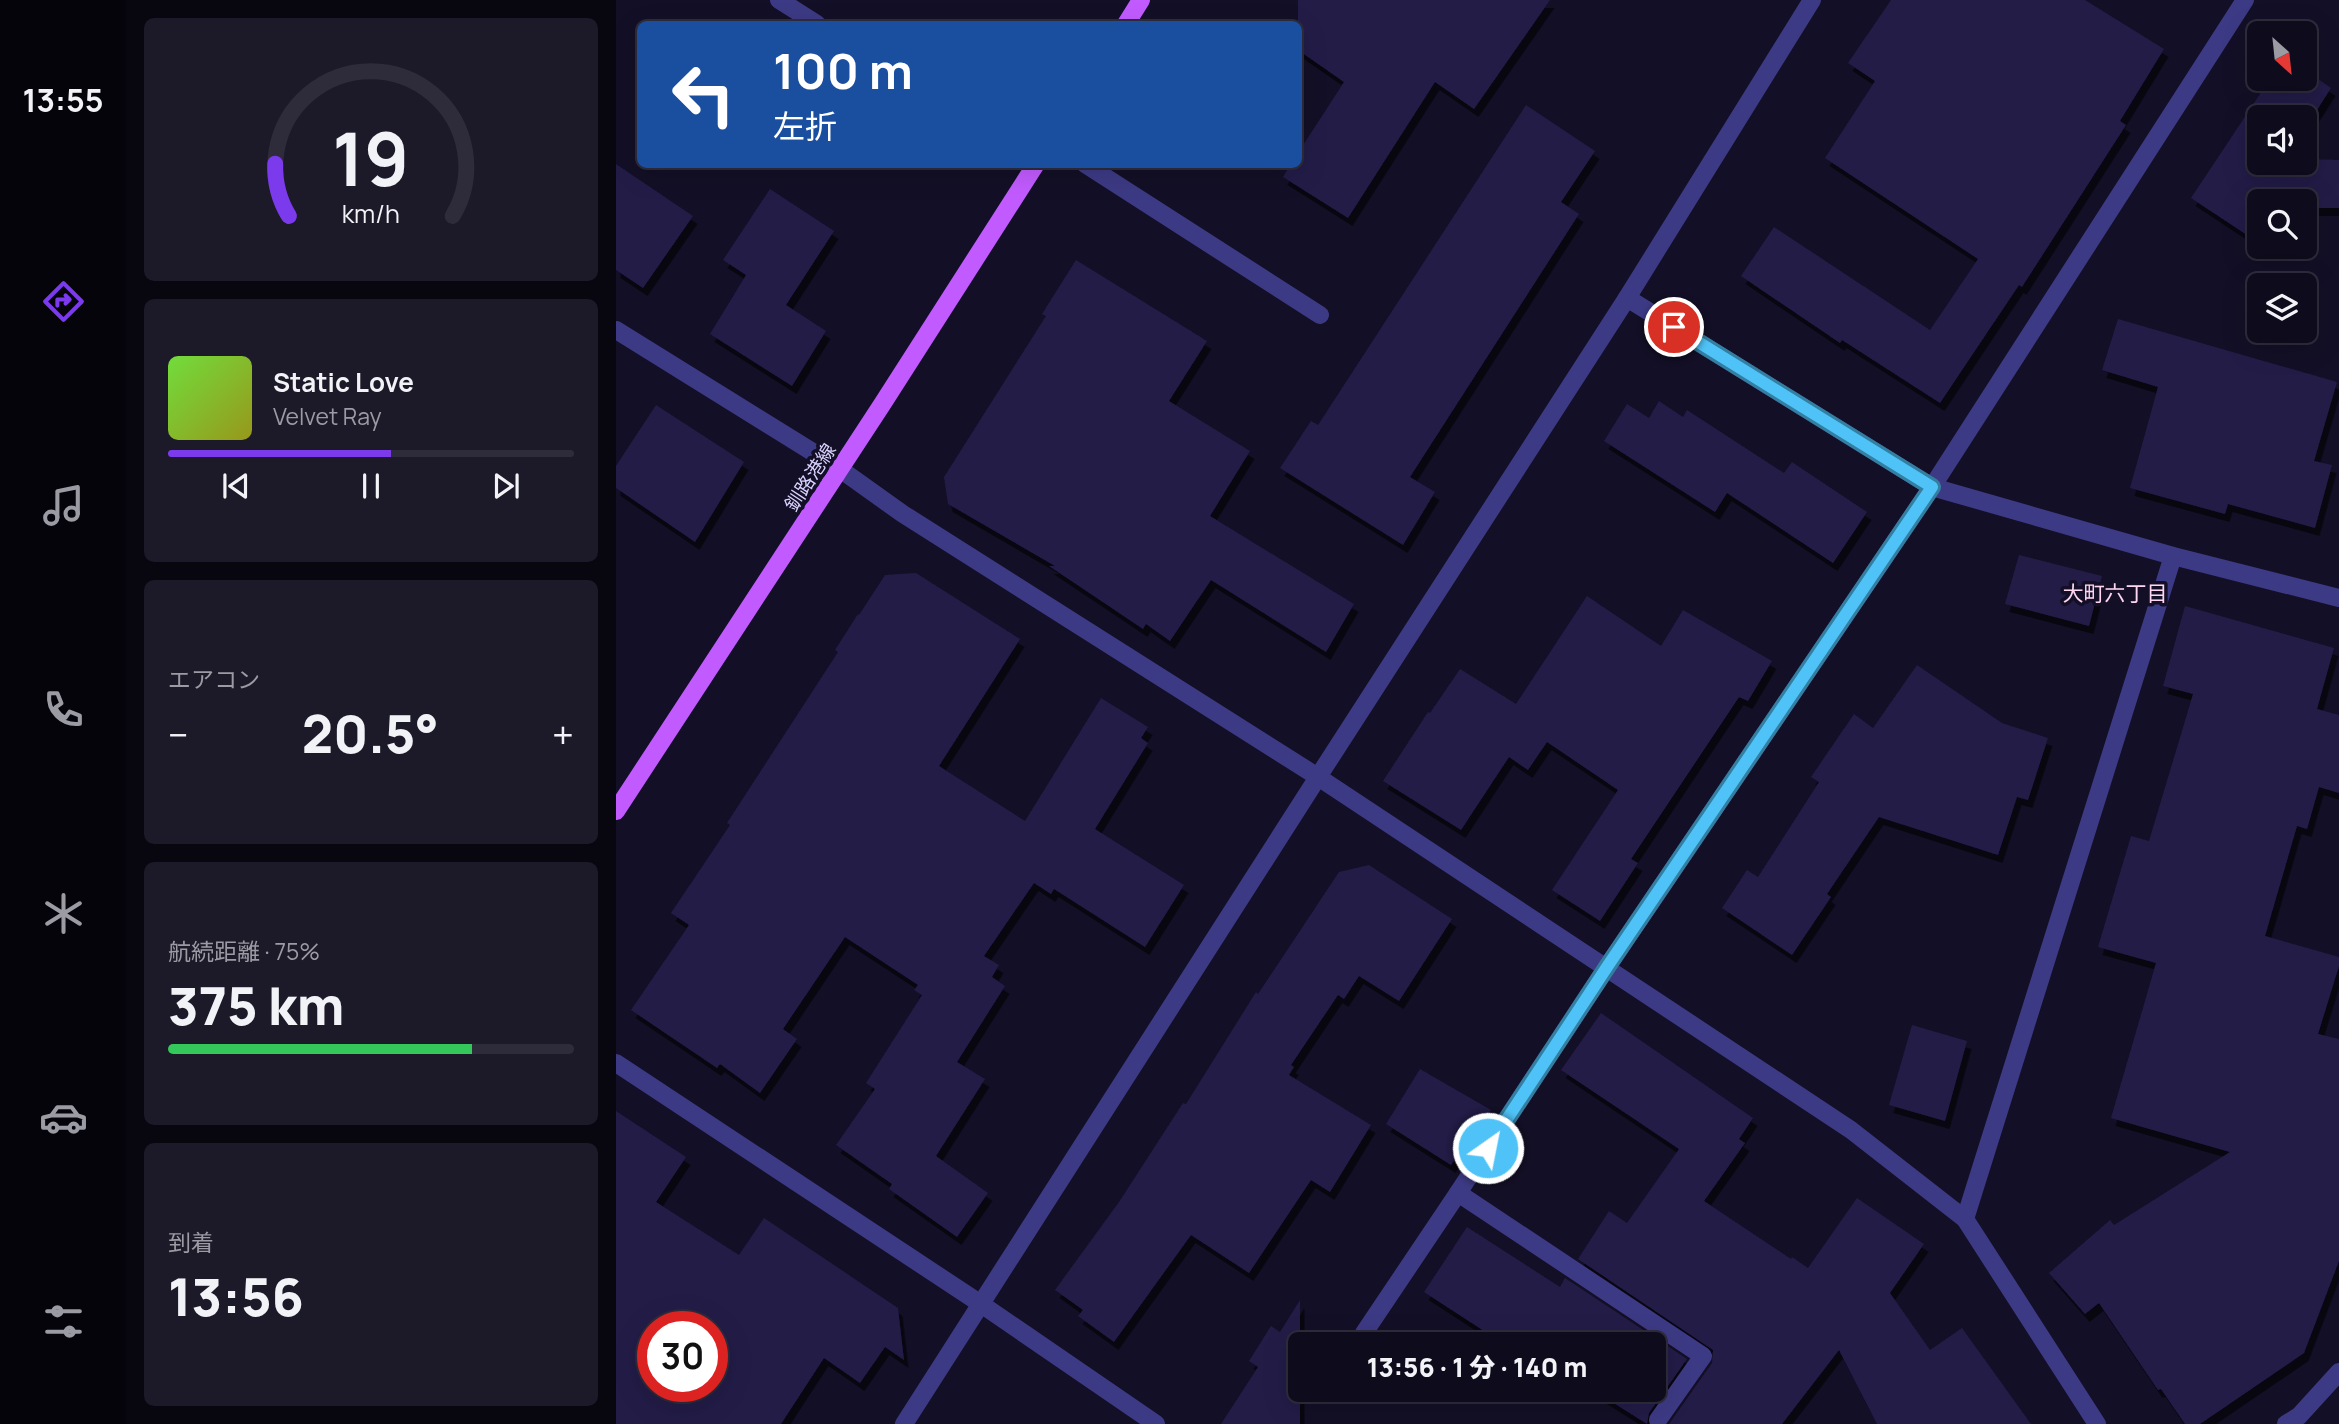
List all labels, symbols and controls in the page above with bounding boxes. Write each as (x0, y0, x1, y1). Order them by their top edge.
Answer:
north arrow (2247, 21, 2317, 91)
map controls (2247, 21, 2317, 343)
text: 100 m (773, 37, 913, 104)
icon: left (658, 49, 749, 140)
text: 13:55 (22, 78, 104, 122)
text: 左折 (773, 104, 837, 148)
button: sound (2247, 105, 2317, 175)
text: 19 (332, 108, 410, 208)
button: search (2247, 189, 2317, 259)
text: km/h (342, 195, 400, 230)
button: layers (2247, 273, 2317, 343)
icon: directions (39, 277, 88, 326)
pin (1644, 297, 1704, 357)
icon: arrive (1655, 308, 1693, 346)
text: Static Love (273, 364, 414, 400)
text: Velvet Ray (273, 400, 382, 432)
street label: 釧路港線 (778, 438, 842, 516)
icon: previous (217, 467, 255, 505)
icon: pause (352, 467, 390, 505)
icon: next (487, 467, 525, 505)
icon: music (39, 481, 88, 530)
district label: 大町六丁目 (2063, 579, 2168, 607)
text: エアコン (168, 663, 260, 695)
icon: phone (39, 685, 88, 734)
text: 20.5° (302, 698, 439, 769)
text: − (168, 708, 189, 760)
text: + (552, 708, 574, 760)
icon: climate (39, 889, 88, 938)
text: 航続距離 · 75% (168, 935, 320, 967)
text: 375 km (168, 970, 344, 1041)
icon: car (39, 1093, 88, 1142)
position arrow (1451, 1111, 1525, 1185)
text: 到着 (168, 1226, 214, 1258)
text: 13:56 (168, 1261, 304, 1332)
icon: filters (39, 1297, 88, 1346)
speed limit sign: 30 (637, 1311, 728, 1402)
text: 13:56 · 1 分 · 140 m (1367, 1349, 1587, 1385)

